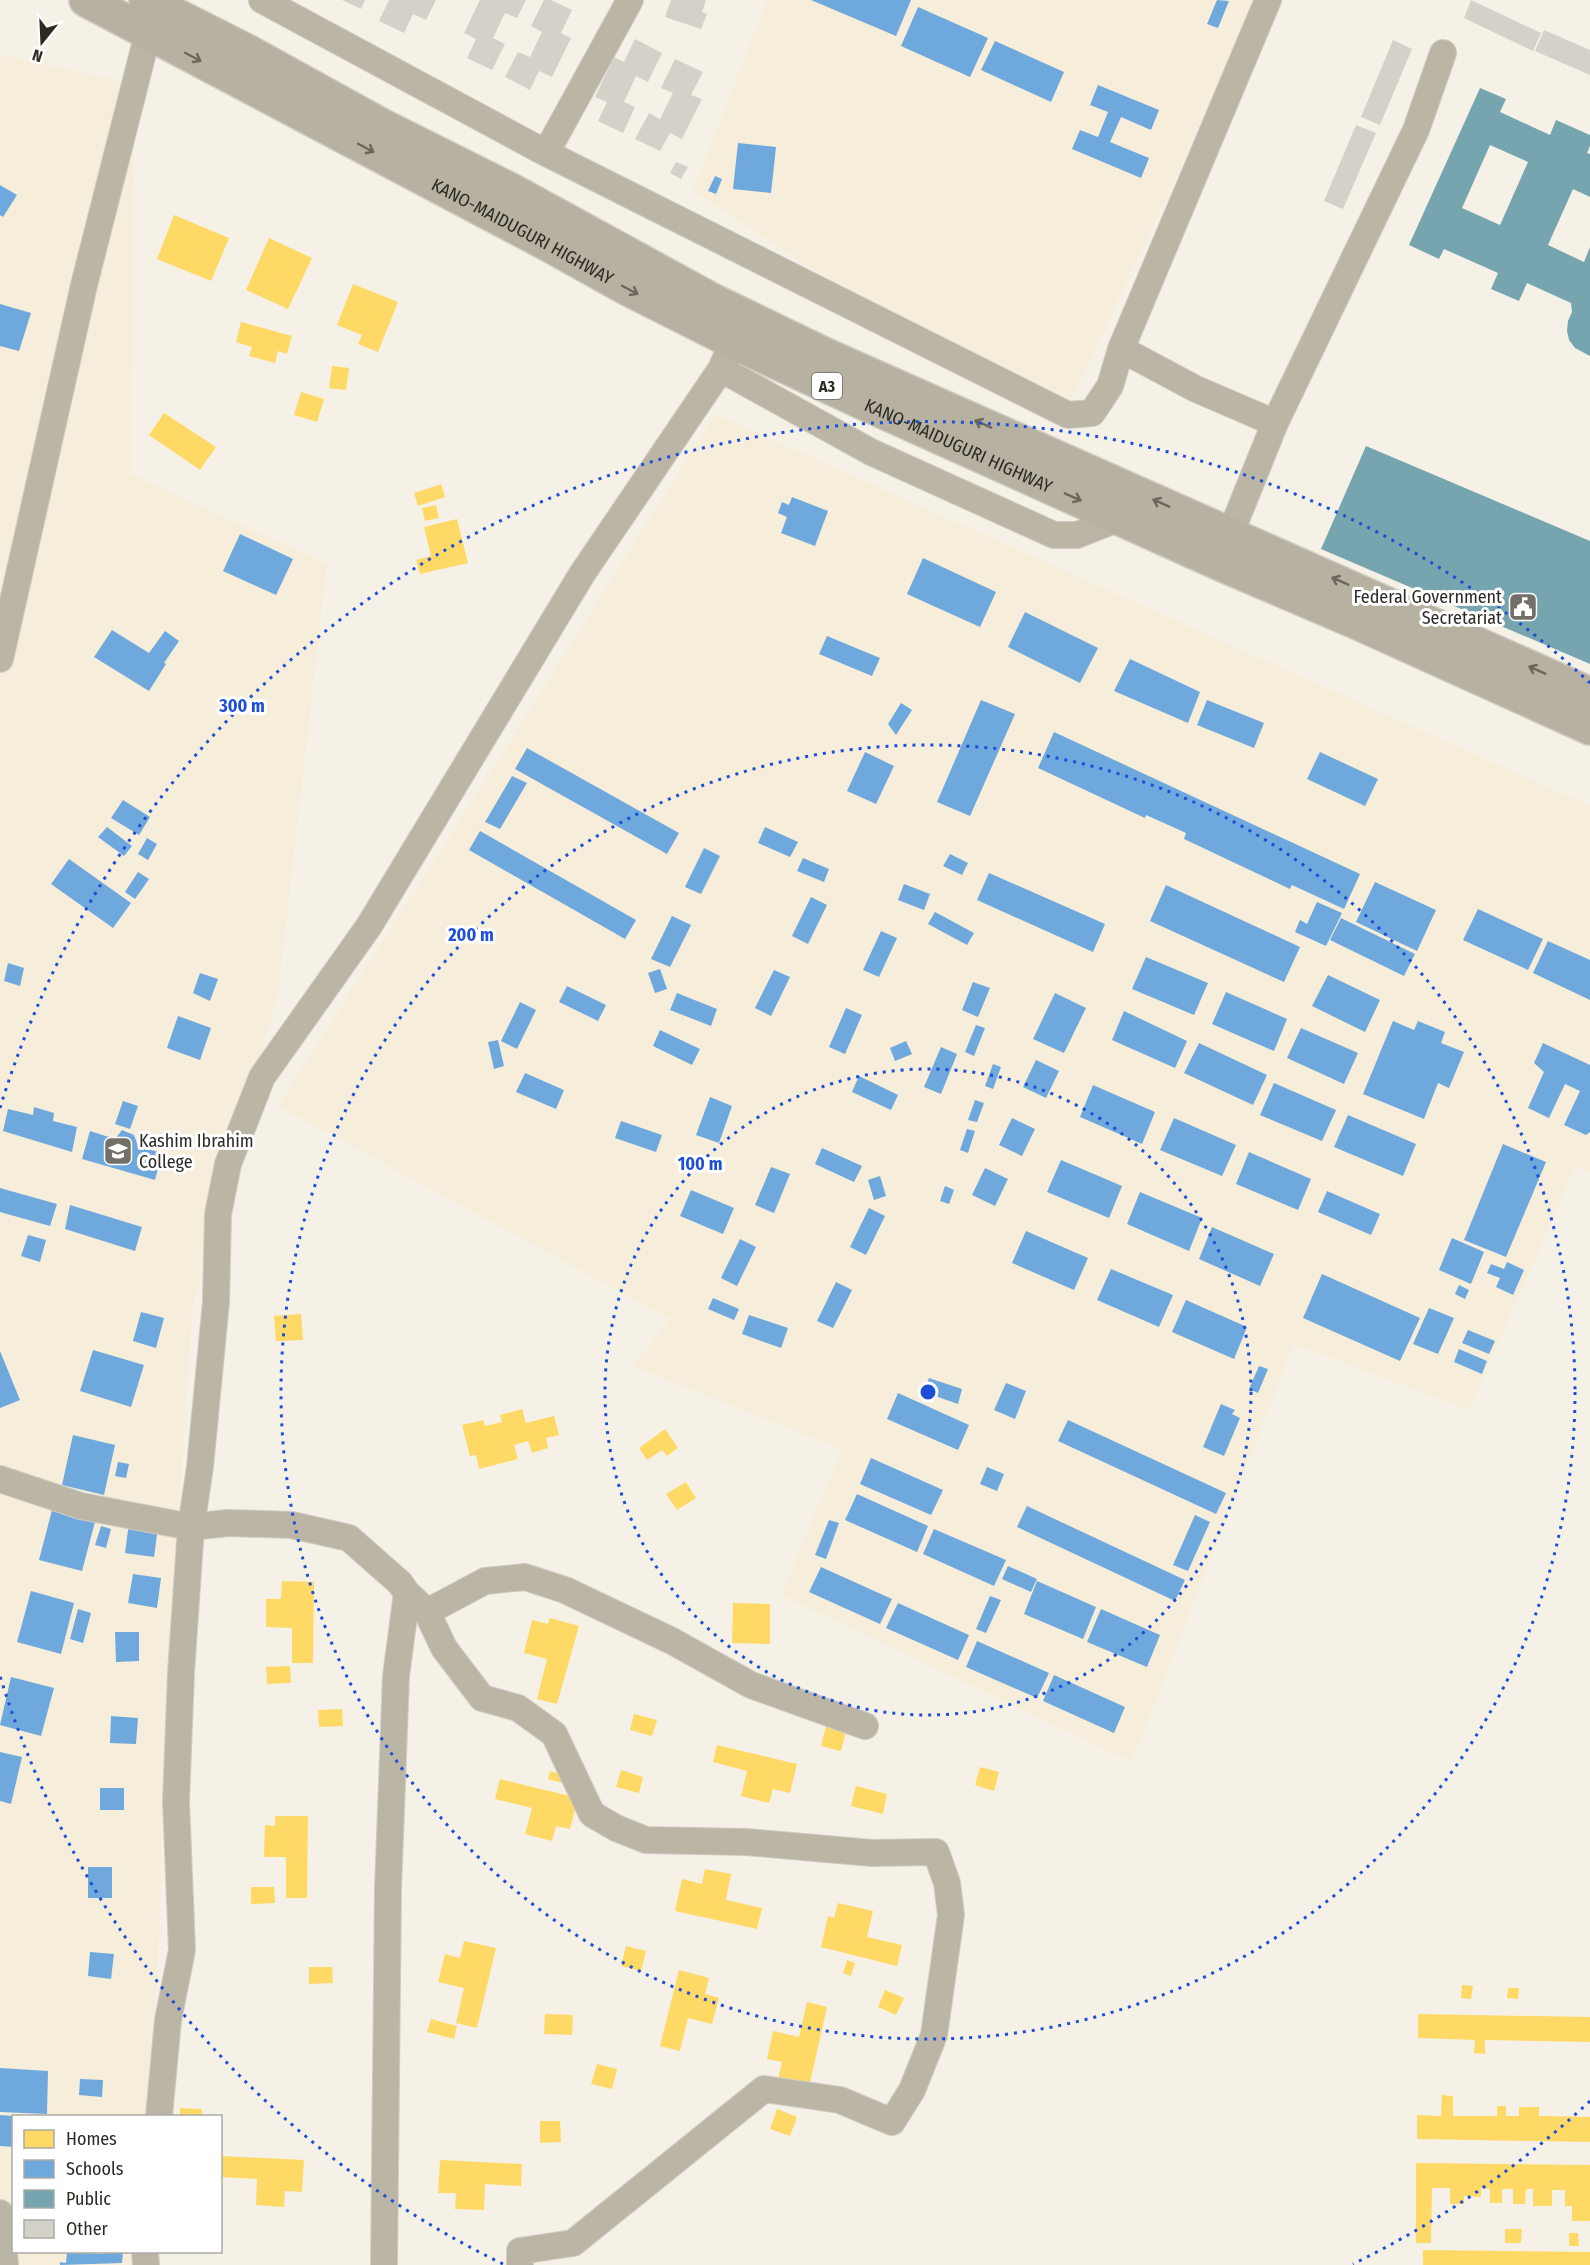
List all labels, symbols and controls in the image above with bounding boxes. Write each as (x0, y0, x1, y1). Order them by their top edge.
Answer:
north arrow (12, 12, 72, 72)
text: N (30, 45, 45, 66)
one-way arrow (184, 52, 202, 63)
one-way arrow (357, 142, 374, 154)
street label: KANO-MAIDUGURI HIGHWAY (428, 174, 617, 290)
one-way arrow (621, 284, 638, 296)
road number: A3 (812, 373, 842, 399)
street label: KANO-MAIDUGURI HIGHWAY (861, 394, 1056, 498)
one-way arrow (974, 418, 992, 429)
one-way arrow (1063, 492, 1081, 504)
one-way arrow (1152, 497, 1171, 508)
one-way arrow (1331, 575, 1349, 586)
place label: Federal Government Secretariat (1354, 586, 1502, 629)
public building icon: Federal Government Secretariat (1507, 591, 1539, 623)
one-way arrow (1528, 663, 1546, 675)
text: 300 m (218, 695, 265, 717)
text: 200 m (447, 924, 494, 946)
place label: Kashim Ibrahim College (139, 1130, 254, 1173)
school or university icon: Kashim Ibrahim College (102, 1135, 134, 1167)
text: 100 m (678, 1153, 722, 1175)
centre of rings (918, 1382, 938, 1402)
legend (12, 2115, 222, 2253)
text: Homes (66, 2128, 117, 2150)
text: Schools (66, 2158, 124, 2180)
text: Public (66, 2188, 111, 2210)
text: Other (66, 2218, 109, 2240)

